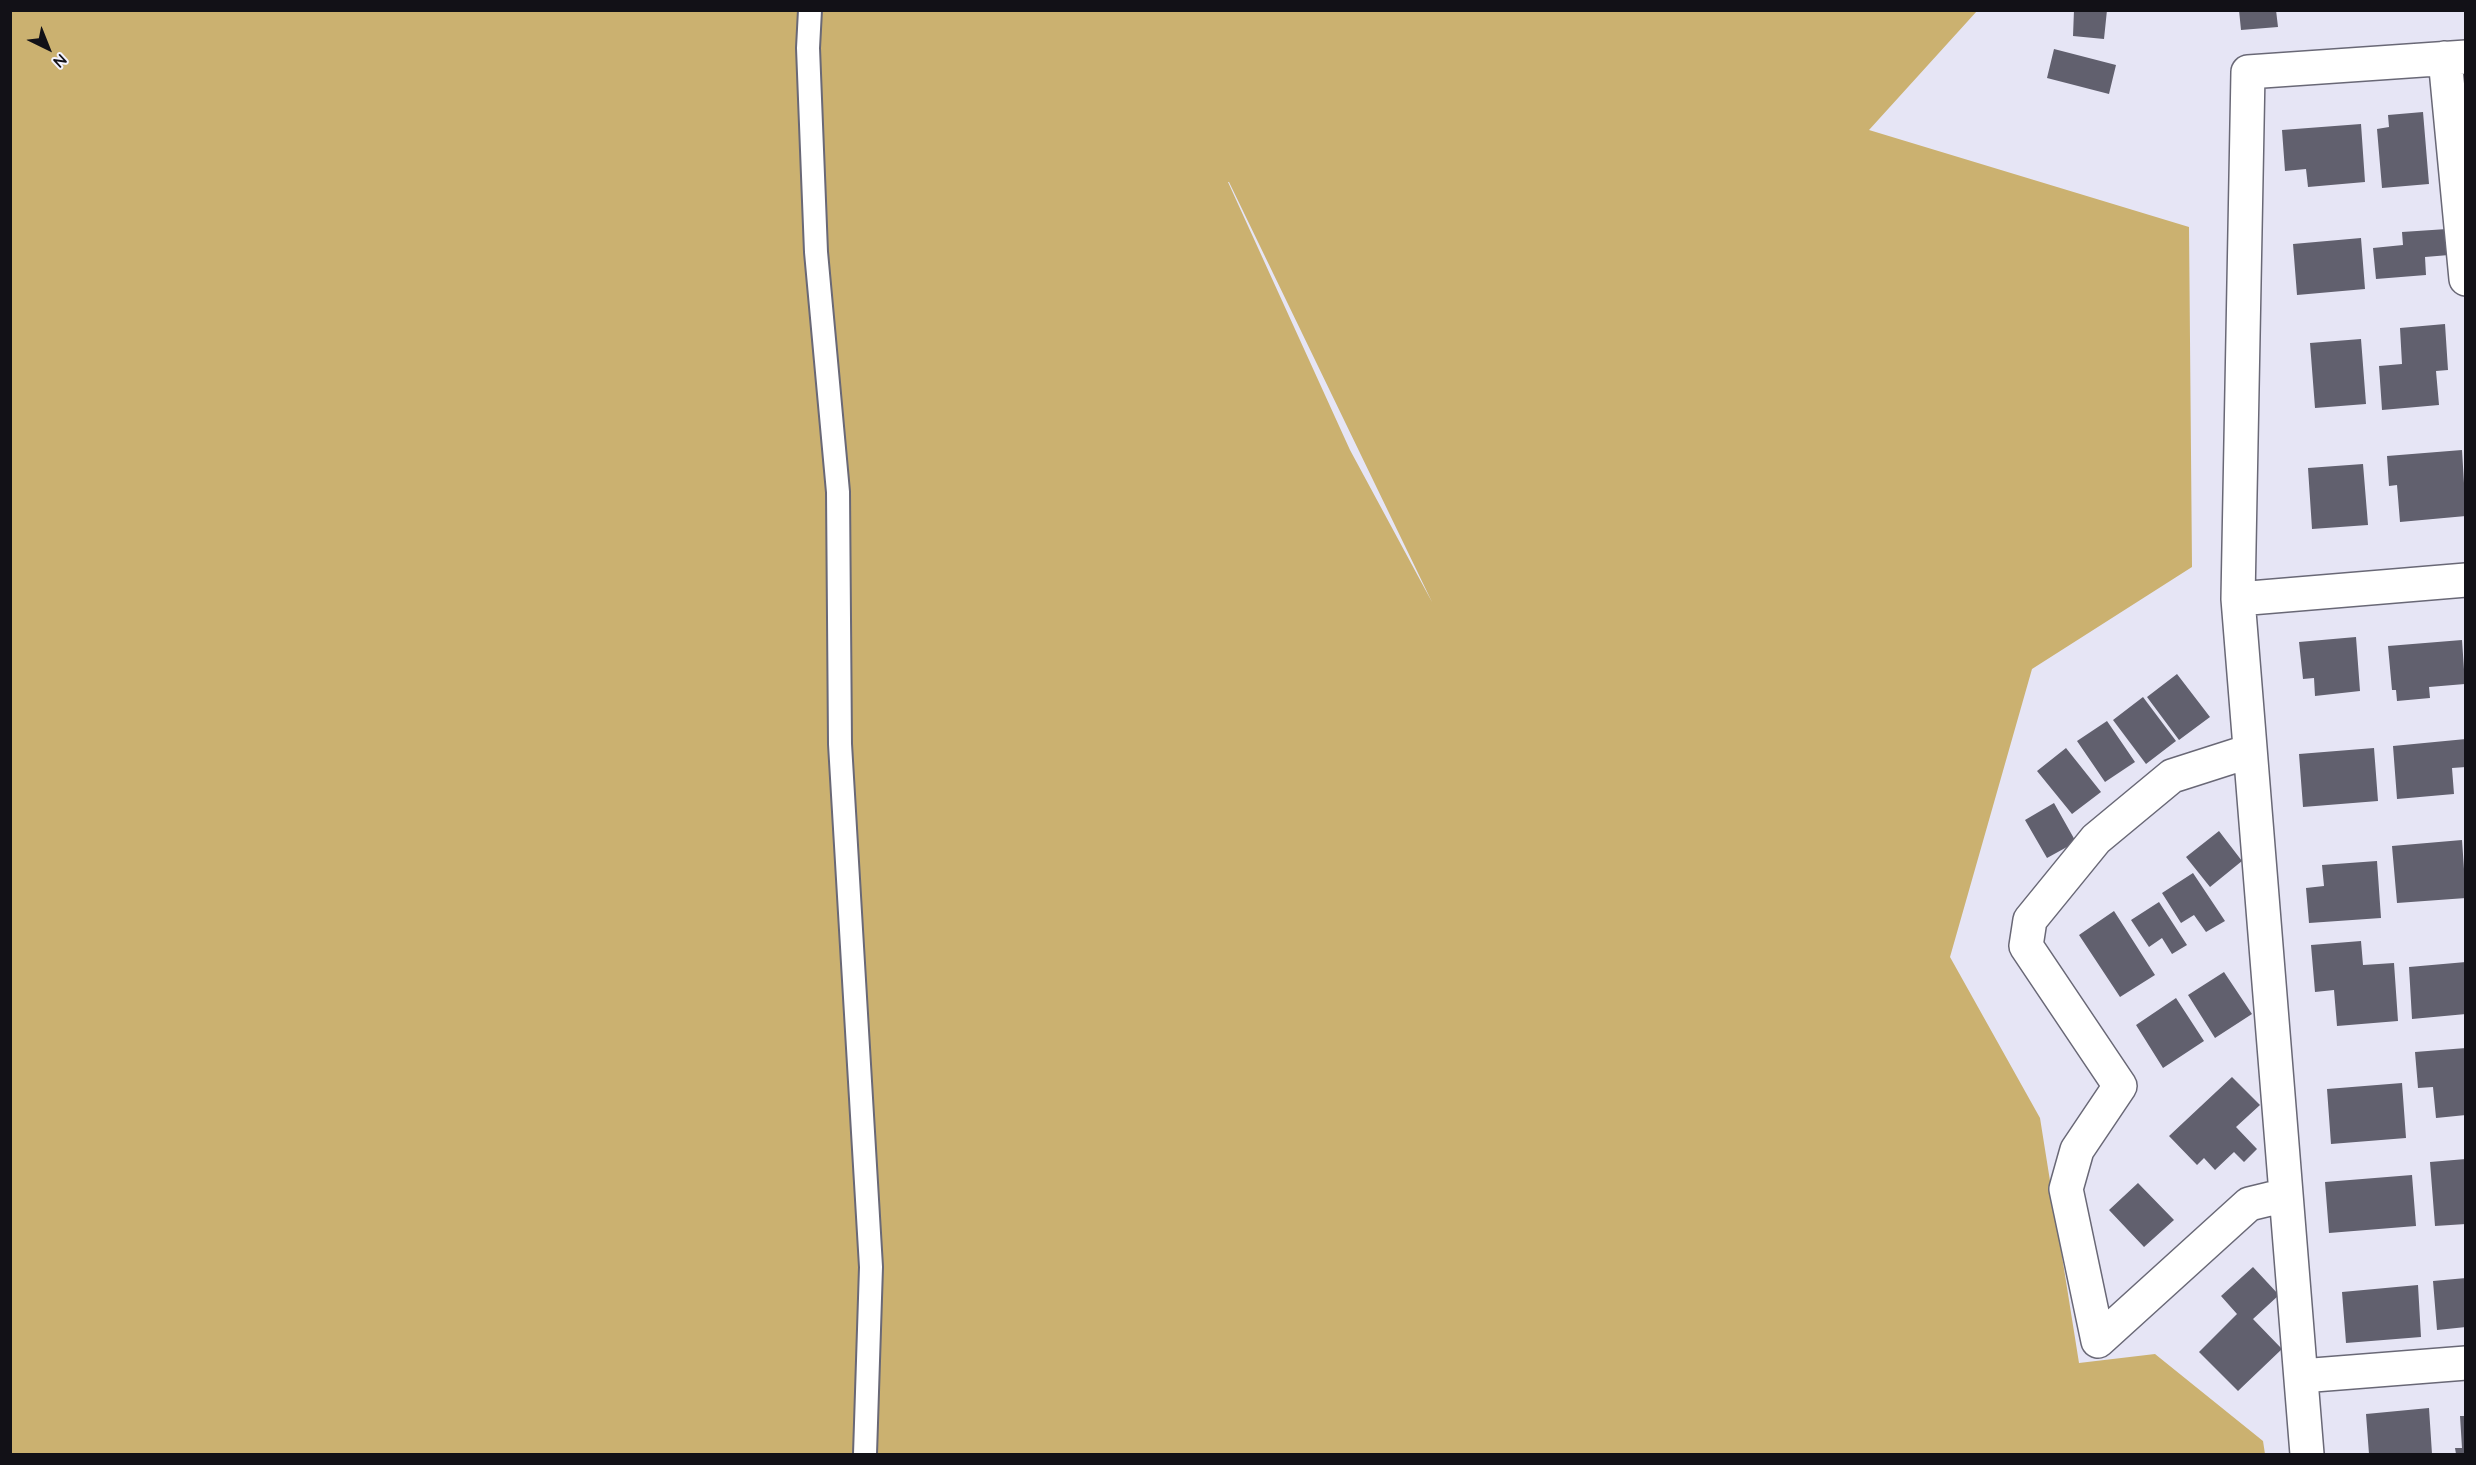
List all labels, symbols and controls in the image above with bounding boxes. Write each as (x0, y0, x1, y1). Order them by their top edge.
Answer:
north arrow (18, 18, 78, 78)
text: N (49, 50, 71, 72)

